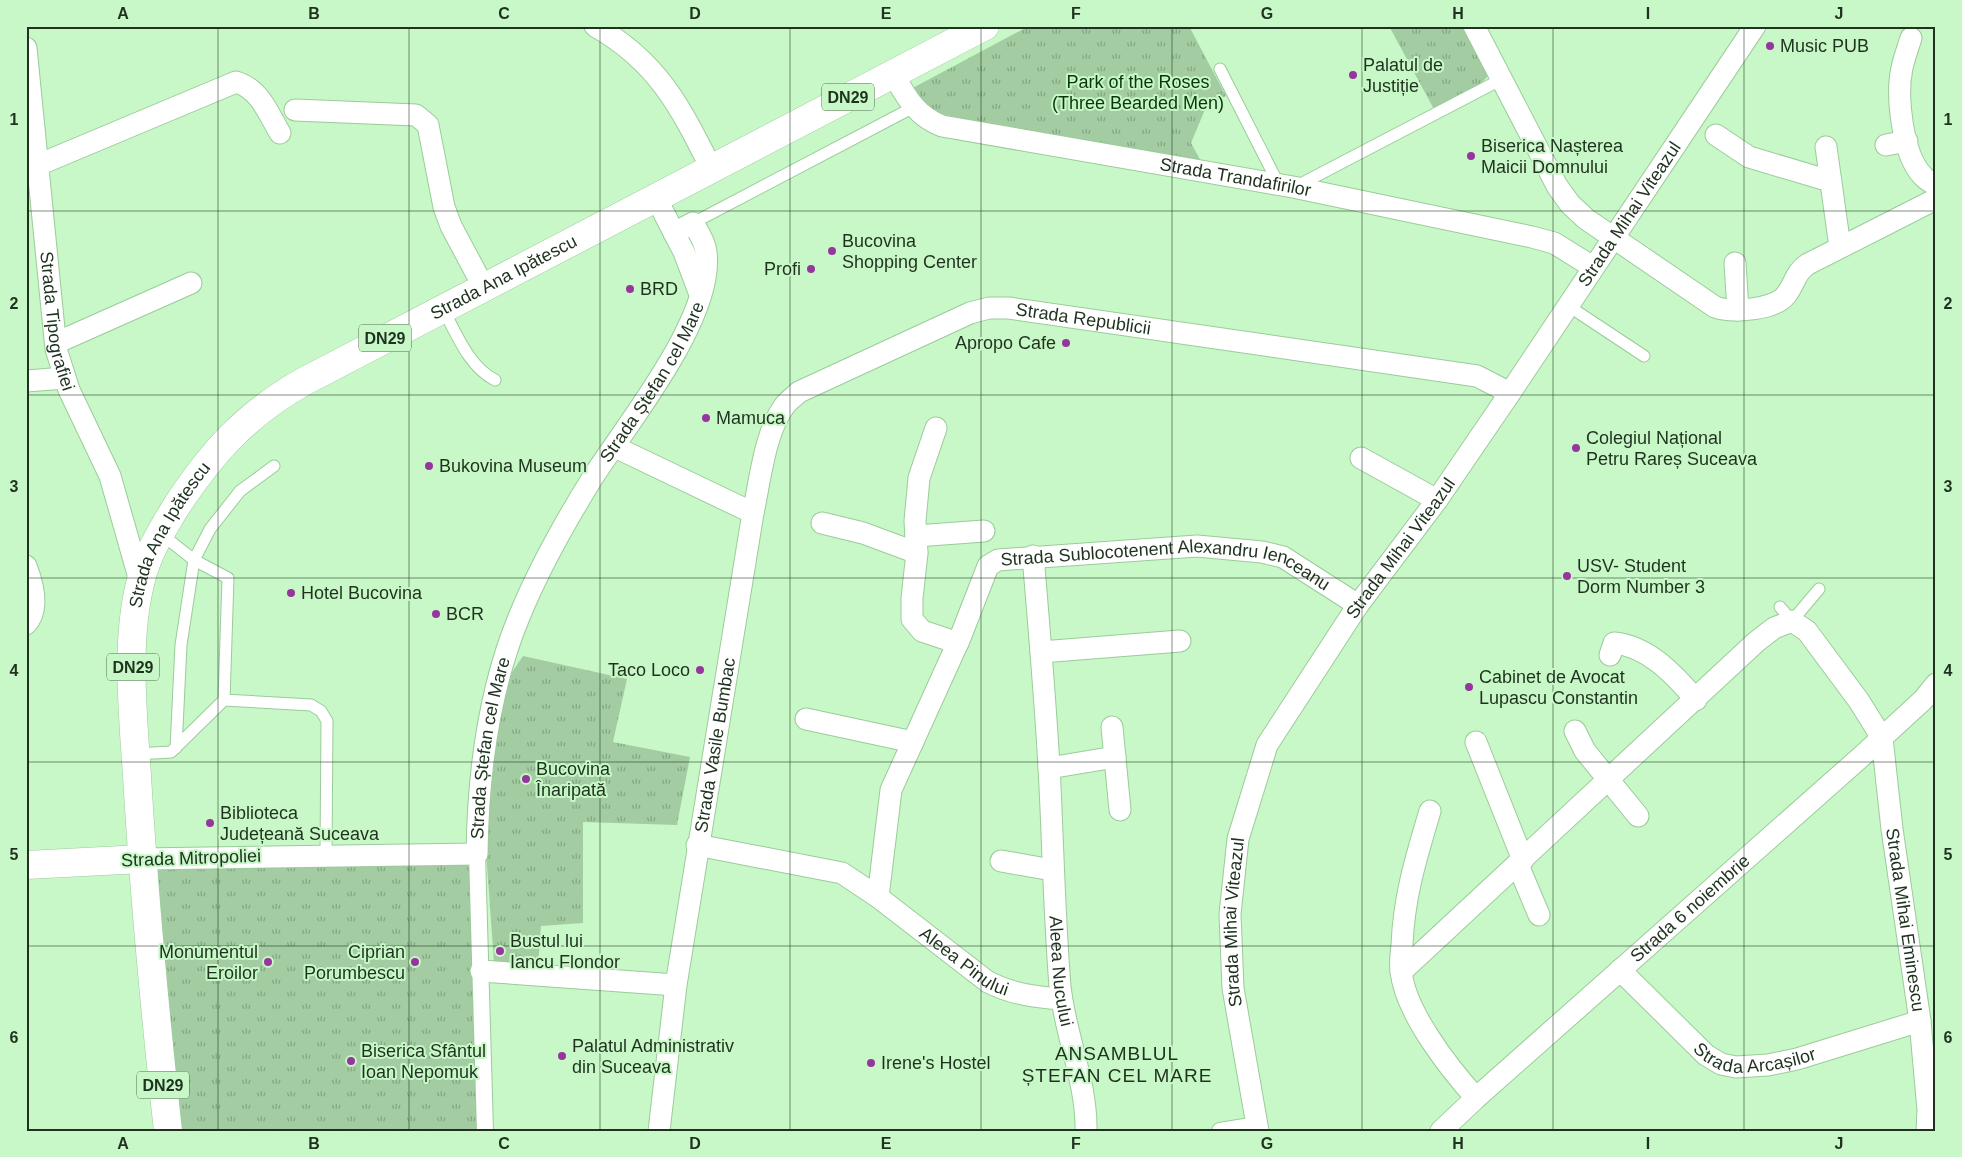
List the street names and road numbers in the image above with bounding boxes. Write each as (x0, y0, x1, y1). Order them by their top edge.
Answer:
road number: DN29 (822, 84, 874, 110)
street label: Strada Mihai Viteazul (1574, 138, 1685, 290)
street label: Strada Trandafirilor (1158, 154, 1313, 201)
street label: Strada Ana Ipătescu (427, 231, 580, 324)
street label: Strada Tipografiei (36, 250, 79, 393)
street label: Strada Ștefan cel Mare (596, 299, 708, 466)
street label: Strada Republicii (1015, 299, 1152, 338)
road number: DN29 (359, 324, 411, 352)
street label: Strada Ana Ipătescu (125, 458, 214, 609)
street label: Strada Mihai Viteazul (1342, 474, 1459, 622)
street label: Strada Sublocotenent Alexandru Ienceanu (1000, 536, 1334, 594)
road number: DN29 (107, 654, 159, 680)
street label: Strada Ștefan cel Mare (467, 655, 514, 840)
street label: Strada Vasile Bumbac (691, 656, 739, 834)
street label: Strada Mihai Eminescu (1882, 827, 1929, 1013)
street label: Strada Mihai Viteazul (1220, 837, 1248, 1009)
street label: Strada Mitropoliei (121, 846, 261, 870)
street label: Strada 6 noiembrie (1626, 850, 1754, 966)
street label: Aleea Nucului (1046, 915, 1077, 1028)
street label: Aleea Pinului (916, 923, 1011, 1000)
street label: Strada Arcașilor (1689, 1038, 1818, 1077)
road number: DN29 (137, 1072, 189, 1098)

